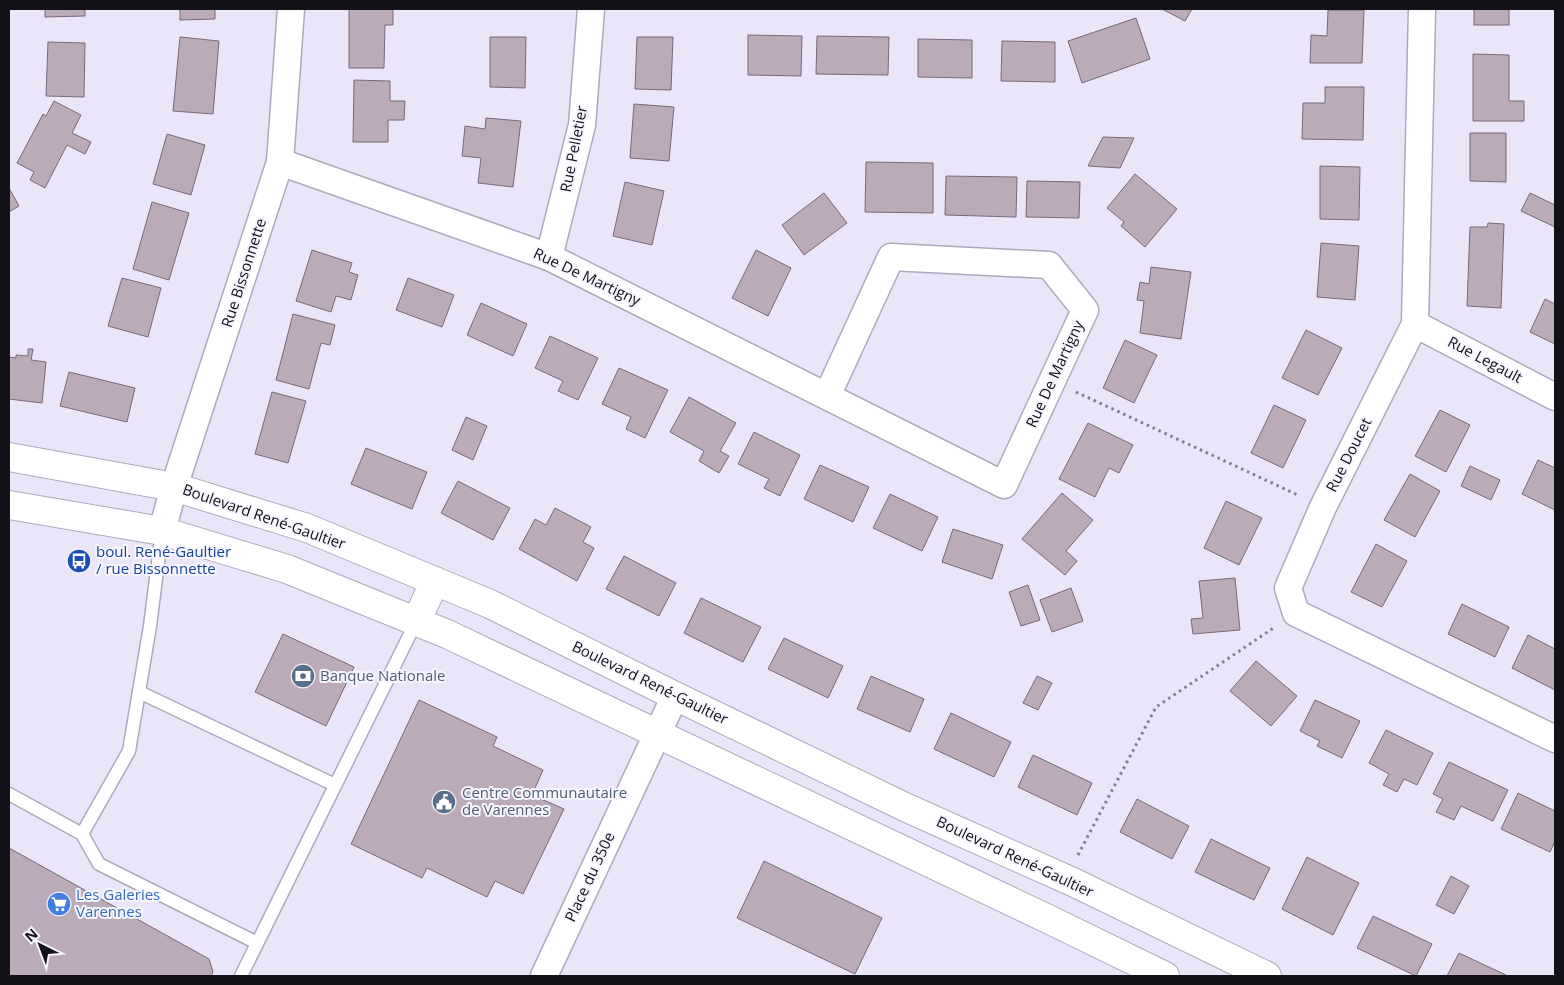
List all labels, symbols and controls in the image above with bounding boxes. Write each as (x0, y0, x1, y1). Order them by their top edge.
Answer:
street label: Rue Pelletier (555, 104, 591, 194)
street label: Rue Bissonnette (216, 216, 270, 330)
street label: Rue De Martigny (531, 243, 645, 310)
street label: Rue De Martigny (1021, 316, 1088, 430)
street label: Rue Legault (1445, 331, 1526, 387)
street label: Rue Doucet (1321, 414, 1375, 495)
street label: Boulevard René-Gaultier (180, 479, 349, 553)
place label: boul. René-Gaultier / rue Bissonnette (96, 541, 231, 578)
bus stop icon: boul. René-Gaultier / rue Bissonnette (66, 548, 92, 574)
street label: Boulevard René-Gaultier (569, 636, 732, 729)
bank icon: Banque Nationale (290, 663, 316, 689)
place label: Banque Nationale (320, 665, 445, 685)
place label: Centre Communautaire de Varennes (462, 782, 627, 819)
public building icon: Centre Communautaire de Varennes (431, 789, 457, 815)
street label: Boulevard René-Gaultier (934, 811, 1097, 901)
street label: Place du 350e (560, 828, 619, 925)
place label: Les Galeries Varennes (76, 884, 160, 921)
supermarket icon: Les Galeries Varennes (46, 891, 72, 917)
north arrow (15, 920, 65, 970)
text: N (20, 924, 42, 946)

